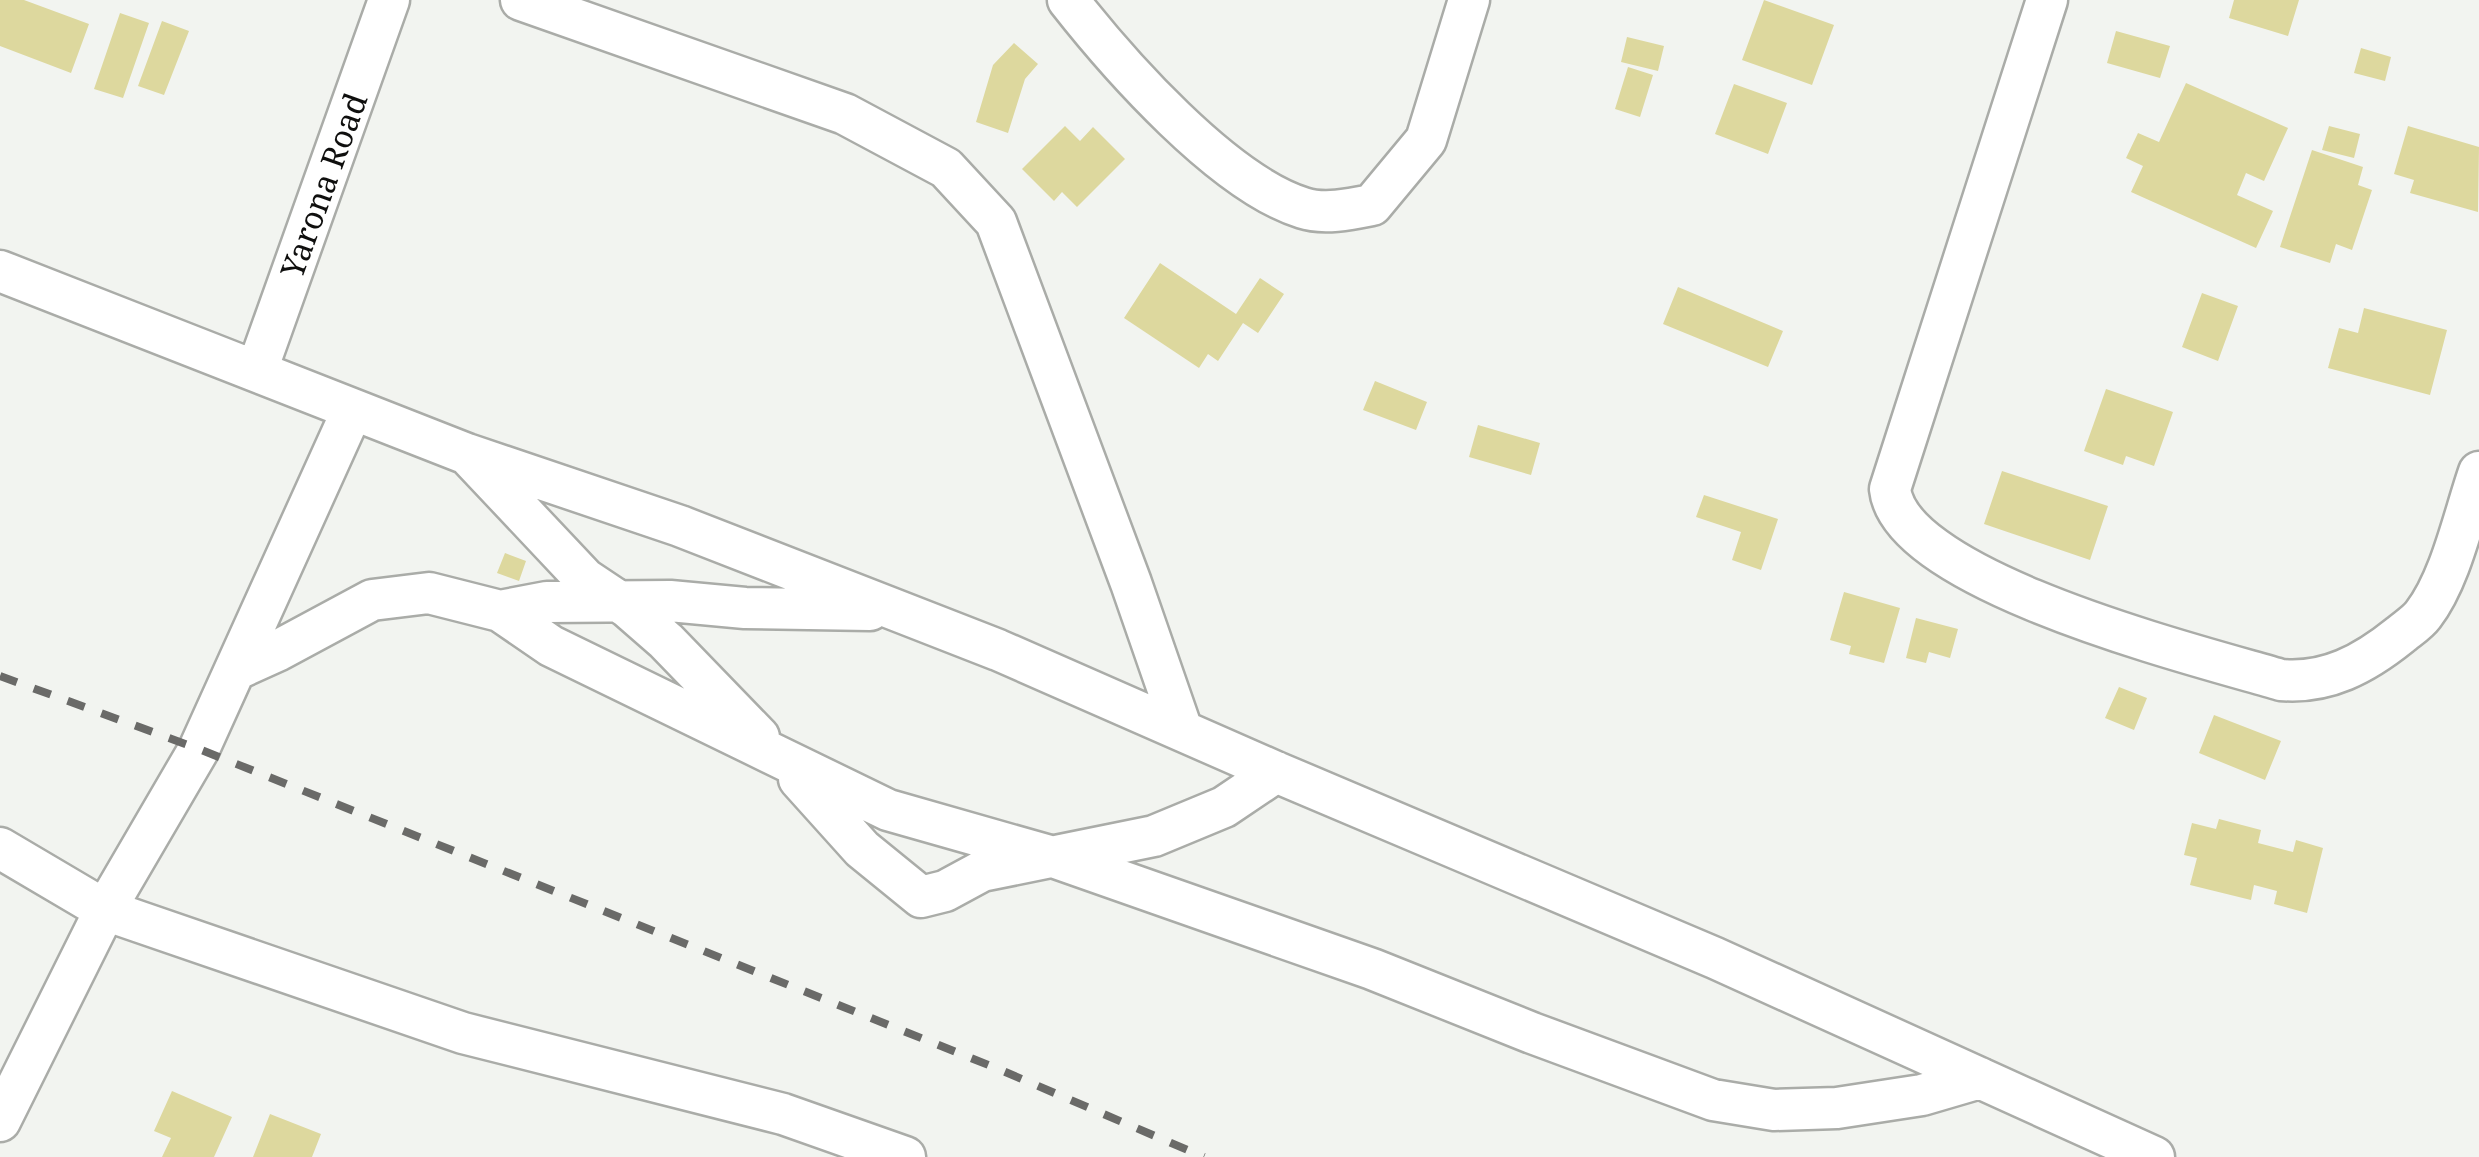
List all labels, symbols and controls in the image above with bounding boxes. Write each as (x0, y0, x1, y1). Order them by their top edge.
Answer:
street label: Yarona Road (269, 86, 376, 284)

